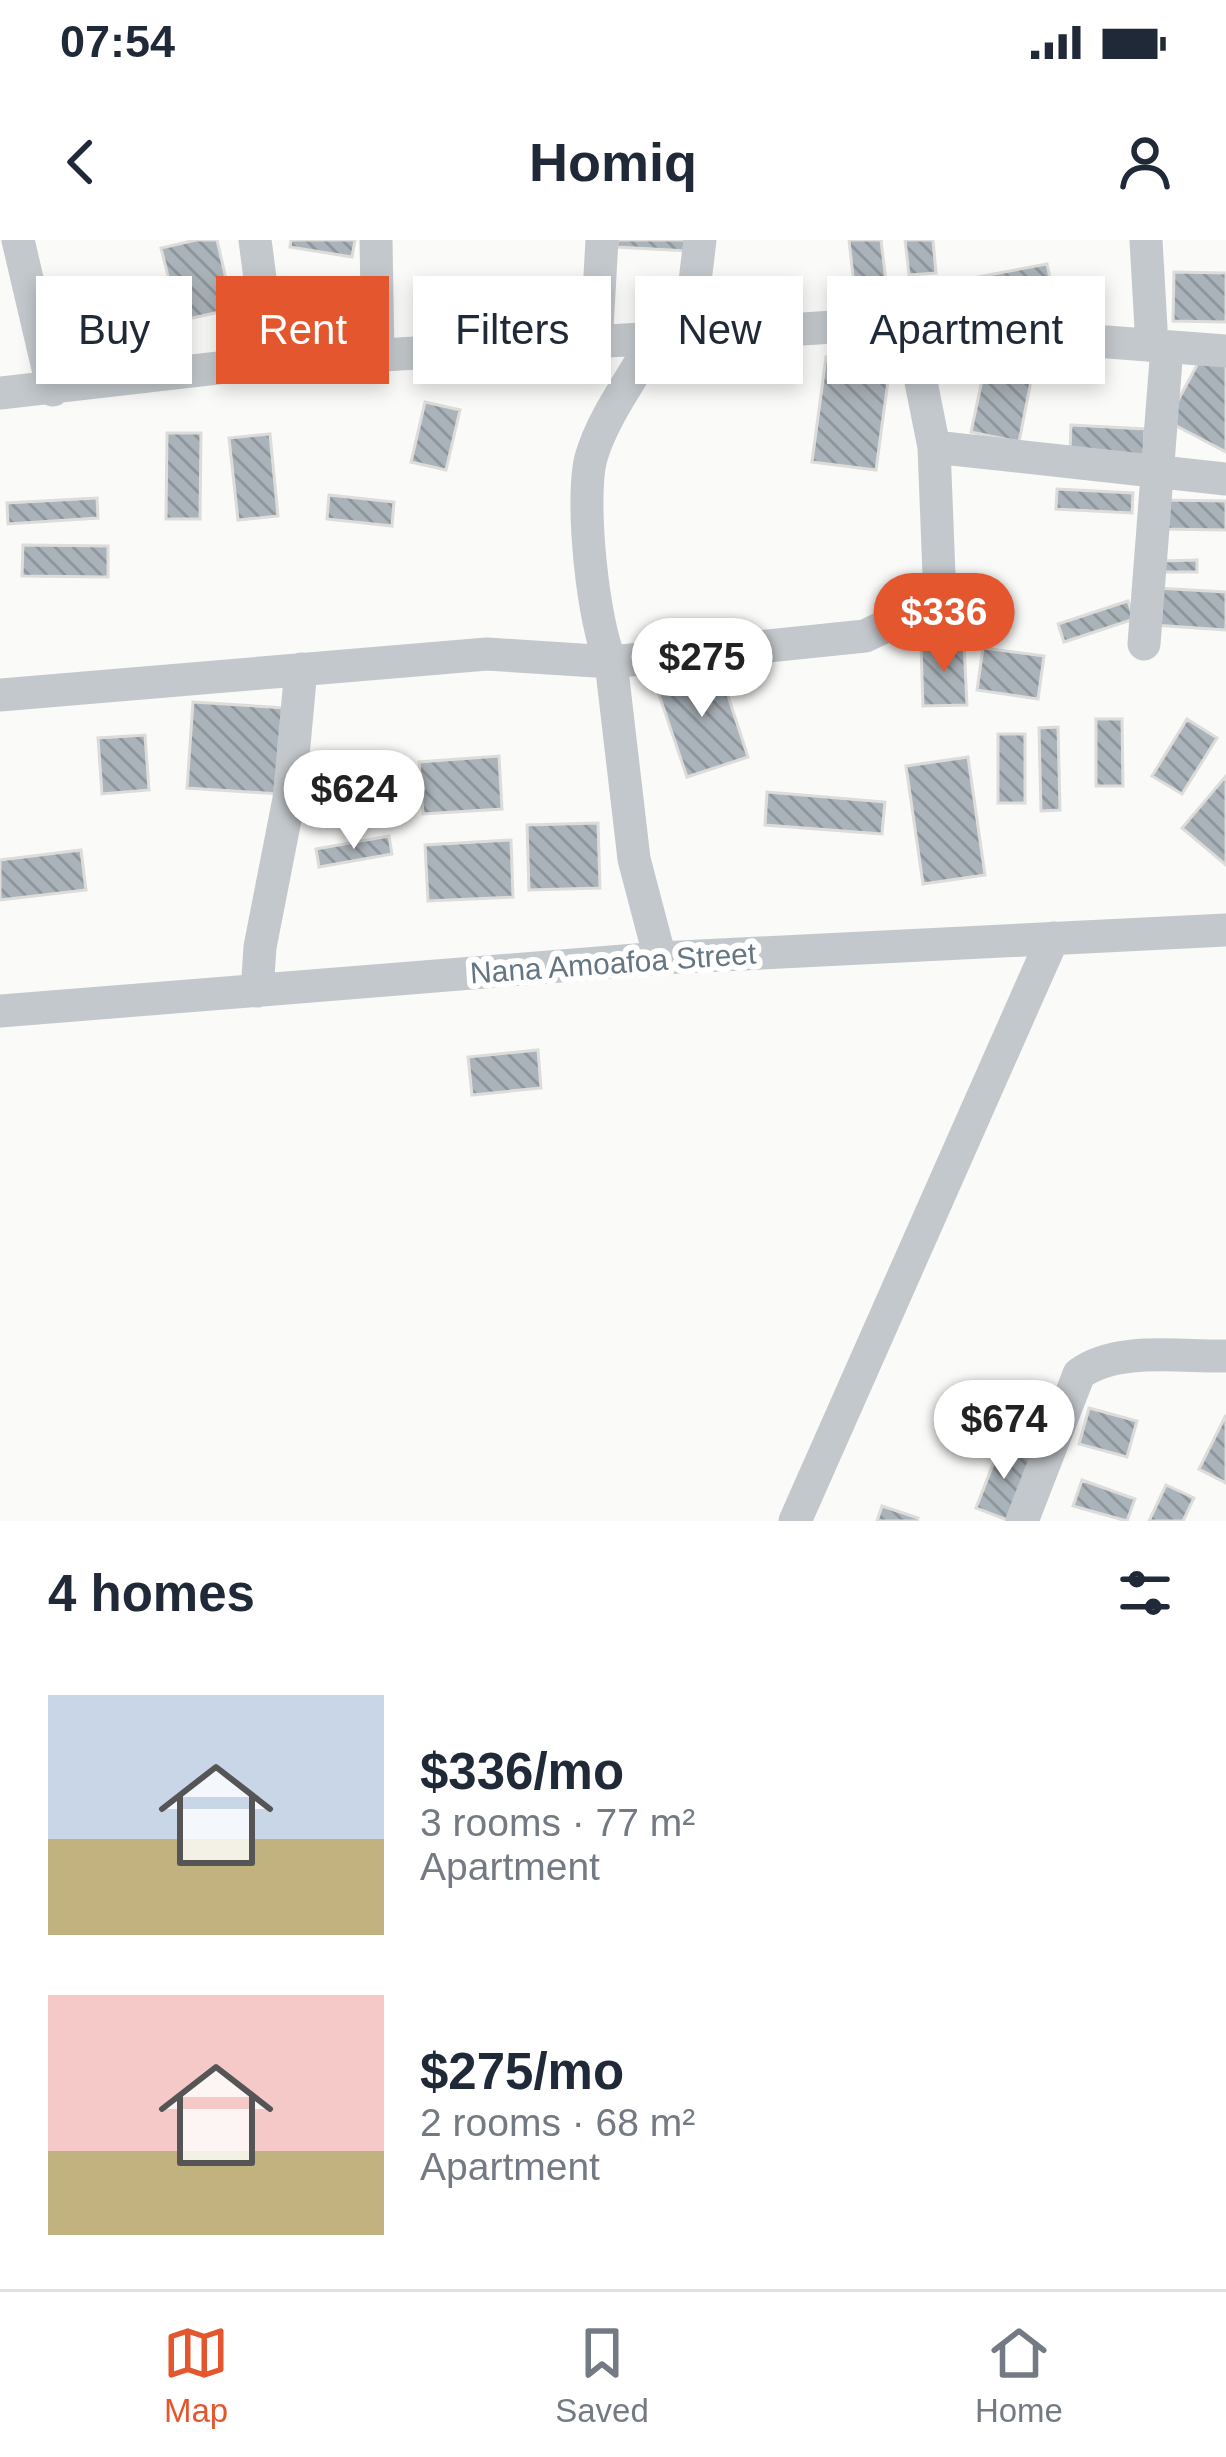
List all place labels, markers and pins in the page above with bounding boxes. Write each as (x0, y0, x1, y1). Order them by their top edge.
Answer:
pin: $336 (873, 573, 1015, 675)
pin: $275 (631, 618, 773, 720)
pin: $624 (283, 750, 425, 852)
pin: $674 (933, 1380, 1075, 1482)

